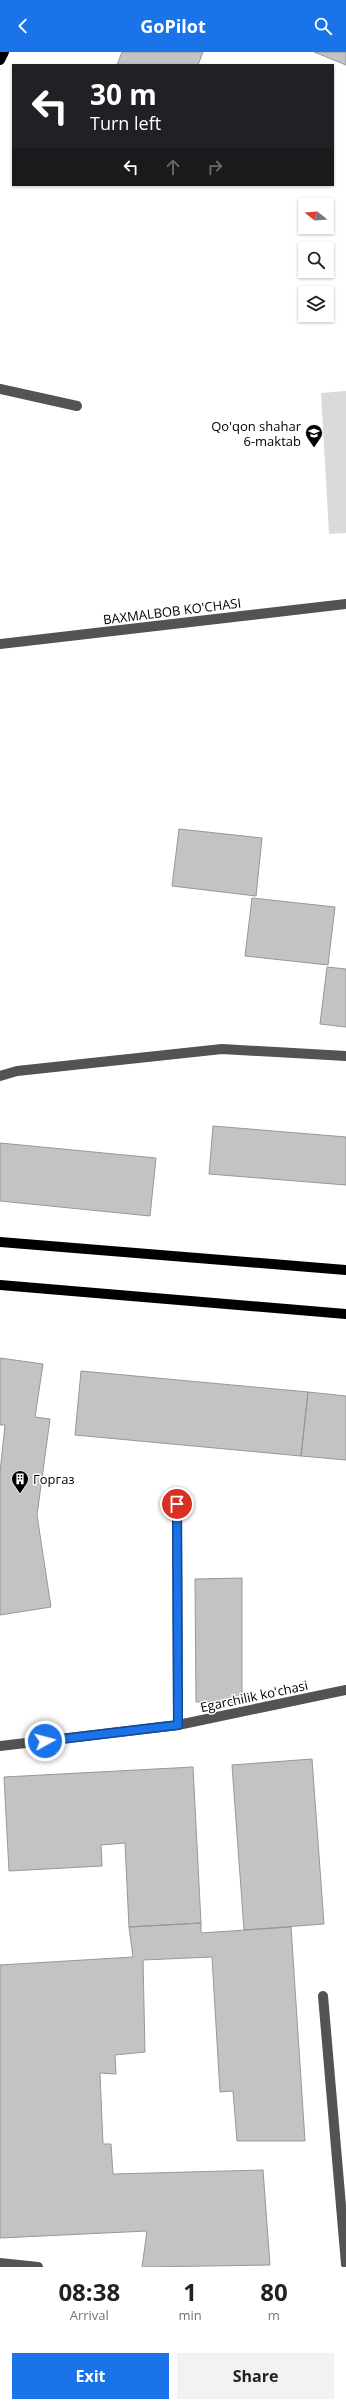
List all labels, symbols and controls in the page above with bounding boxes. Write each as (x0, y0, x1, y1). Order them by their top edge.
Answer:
text: GoPilot (140, 14, 206, 38)
icon: back (12, 15, 34, 37)
icon: search (312, 15, 334, 37)
text: 30 m (90, 75, 157, 113)
icon: left (24, 80, 76, 132)
text: Turn left (90, 111, 161, 135)
icon: left (120, 156, 142, 178)
icon: ahead (162, 156, 184, 178)
icon: right (204, 156, 226, 178)
north arrow (298, 198, 334, 234)
map controls (298, 198, 334, 322)
button: search (298, 242, 334, 278)
button: layers (298, 286, 334, 322)
place label: Qo'qon shahar 6-maktab (211, 417, 302, 450)
school or university icon: Qo'qon shahar 6-maktab (304, 423, 324, 448)
street label: BAXMALBOB KO'CHASI (102, 594, 242, 628)
building icon: Горгаз (10, 1469, 30, 1494)
place label: Горгаз (33, 1470, 75, 1488)
pin (160, 1487, 194, 1521)
icon: arrive (166, 1493, 188, 1515)
street label: Egarchilik koʻchasi (199, 1676, 309, 1716)
position arrow (24, 1720, 66, 1762)
text: 08:38 (58, 2275, 120, 2308)
text: 1 (183, 2275, 197, 2308)
text: 80 (260, 2275, 288, 2308)
text: Arrival (70, 2306, 109, 2324)
text: min (178, 2306, 202, 2324)
text: m (268, 2306, 280, 2324)
button: Exit (12, 2353, 169, 2399)
button: Share (177, 2353, 334, 2399)

